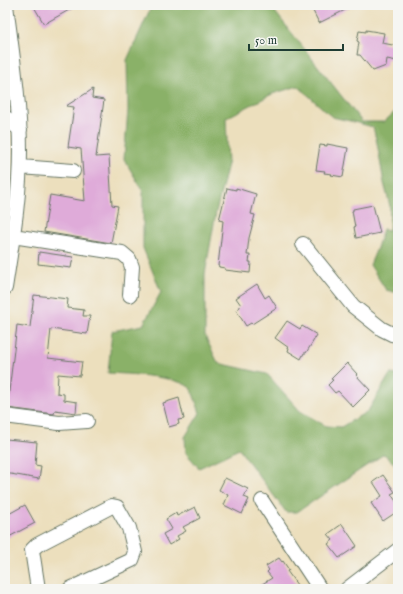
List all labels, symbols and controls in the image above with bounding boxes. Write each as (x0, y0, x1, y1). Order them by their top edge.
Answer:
scale bar (249, 26, 343, 52)
text: 50 m (255, 33, 277, 48)

